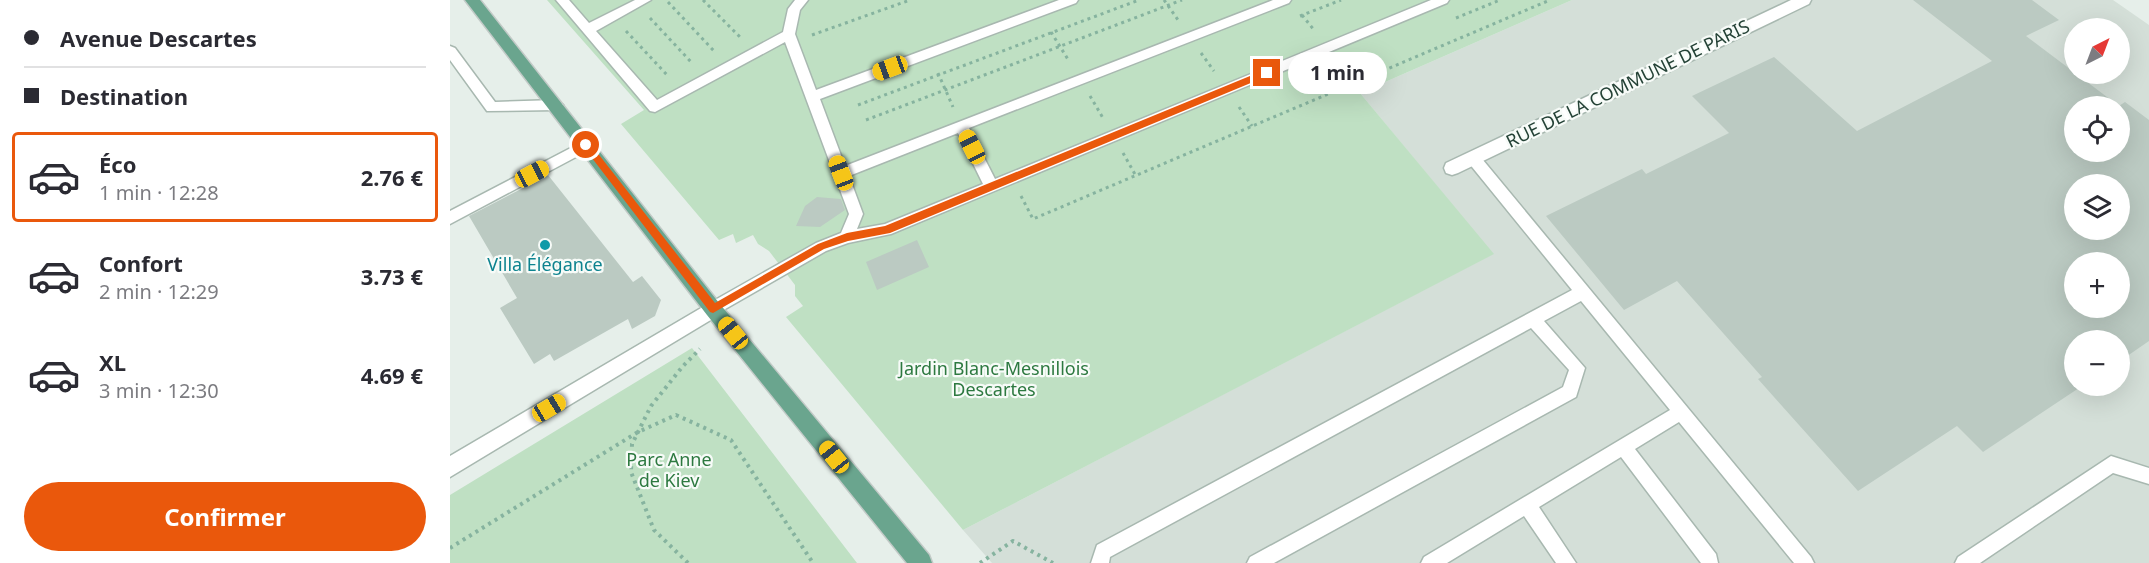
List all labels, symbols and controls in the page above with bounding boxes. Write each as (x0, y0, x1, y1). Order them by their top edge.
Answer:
street label: RUE DE LA COMMUNE DE PARIS (1502, 13, 1753, 153)
north arrow (2064, 18, 2130, 84)
map controls (2064, 18, 2130, 396)
text: Avenue Descartes (60, 23, 257, 53)
callout: 1 min (1288, 52, 1387, 94)
car (870, 53, 910, 83)
route end (1253, 59, 1280, 86)
text: 1 min (1310, 59, 1365, 86)
text: Destination (60, 81, 188, 111)
button: locate (2064, 96, 2130, 162)
car (956, 127, 988, 167)
route start (572, 131, 599, 158)
text: Éco (99, 149, 136, 179)
icon: car (27, 150, 81, 204)
car (826, 153, 856, 193)
car (512, 158, 552, 190)
text: 2.76 € (361, 162, 423, 192)
button: layers (2064, 174, 2130, 240)
text: 1 min · 12:28 (99, 179, 219, 206)
marker: Villa Élégance (538, 238, 552, 252)
text: Confort (99, 248, 183, 278)
icon: car (27, 249, 81, 303)
place label: Villa Élégance (487, 252, 603, 276)
button: + (2064, 252, 2130, 318)
text: 3.73 € (361, 261, 423, 291)
text: 2 min · 12:29 (99, 278, 219, 305)
car (715, 313, 751, 353)
button: − (2064, 330, 2130, 396)
text: XL (99, 347, 126, 377)
icon: car (27, 348, 81, 402)
park label: Jardin Blanc-Mesnillois Descartes (897, 356, 1089, 401)
text: 4.69 € (361, 360, 423, 390)
text: 3 min · 12:30 (99, 377, 219, 404)
car (529, 391, 569, 425)
car (816, 437, 852, 477)
park label: Parc Anne de Kiev (626, 447, 712, 492)
button: Confirmer (24, 482, 426, 551)

